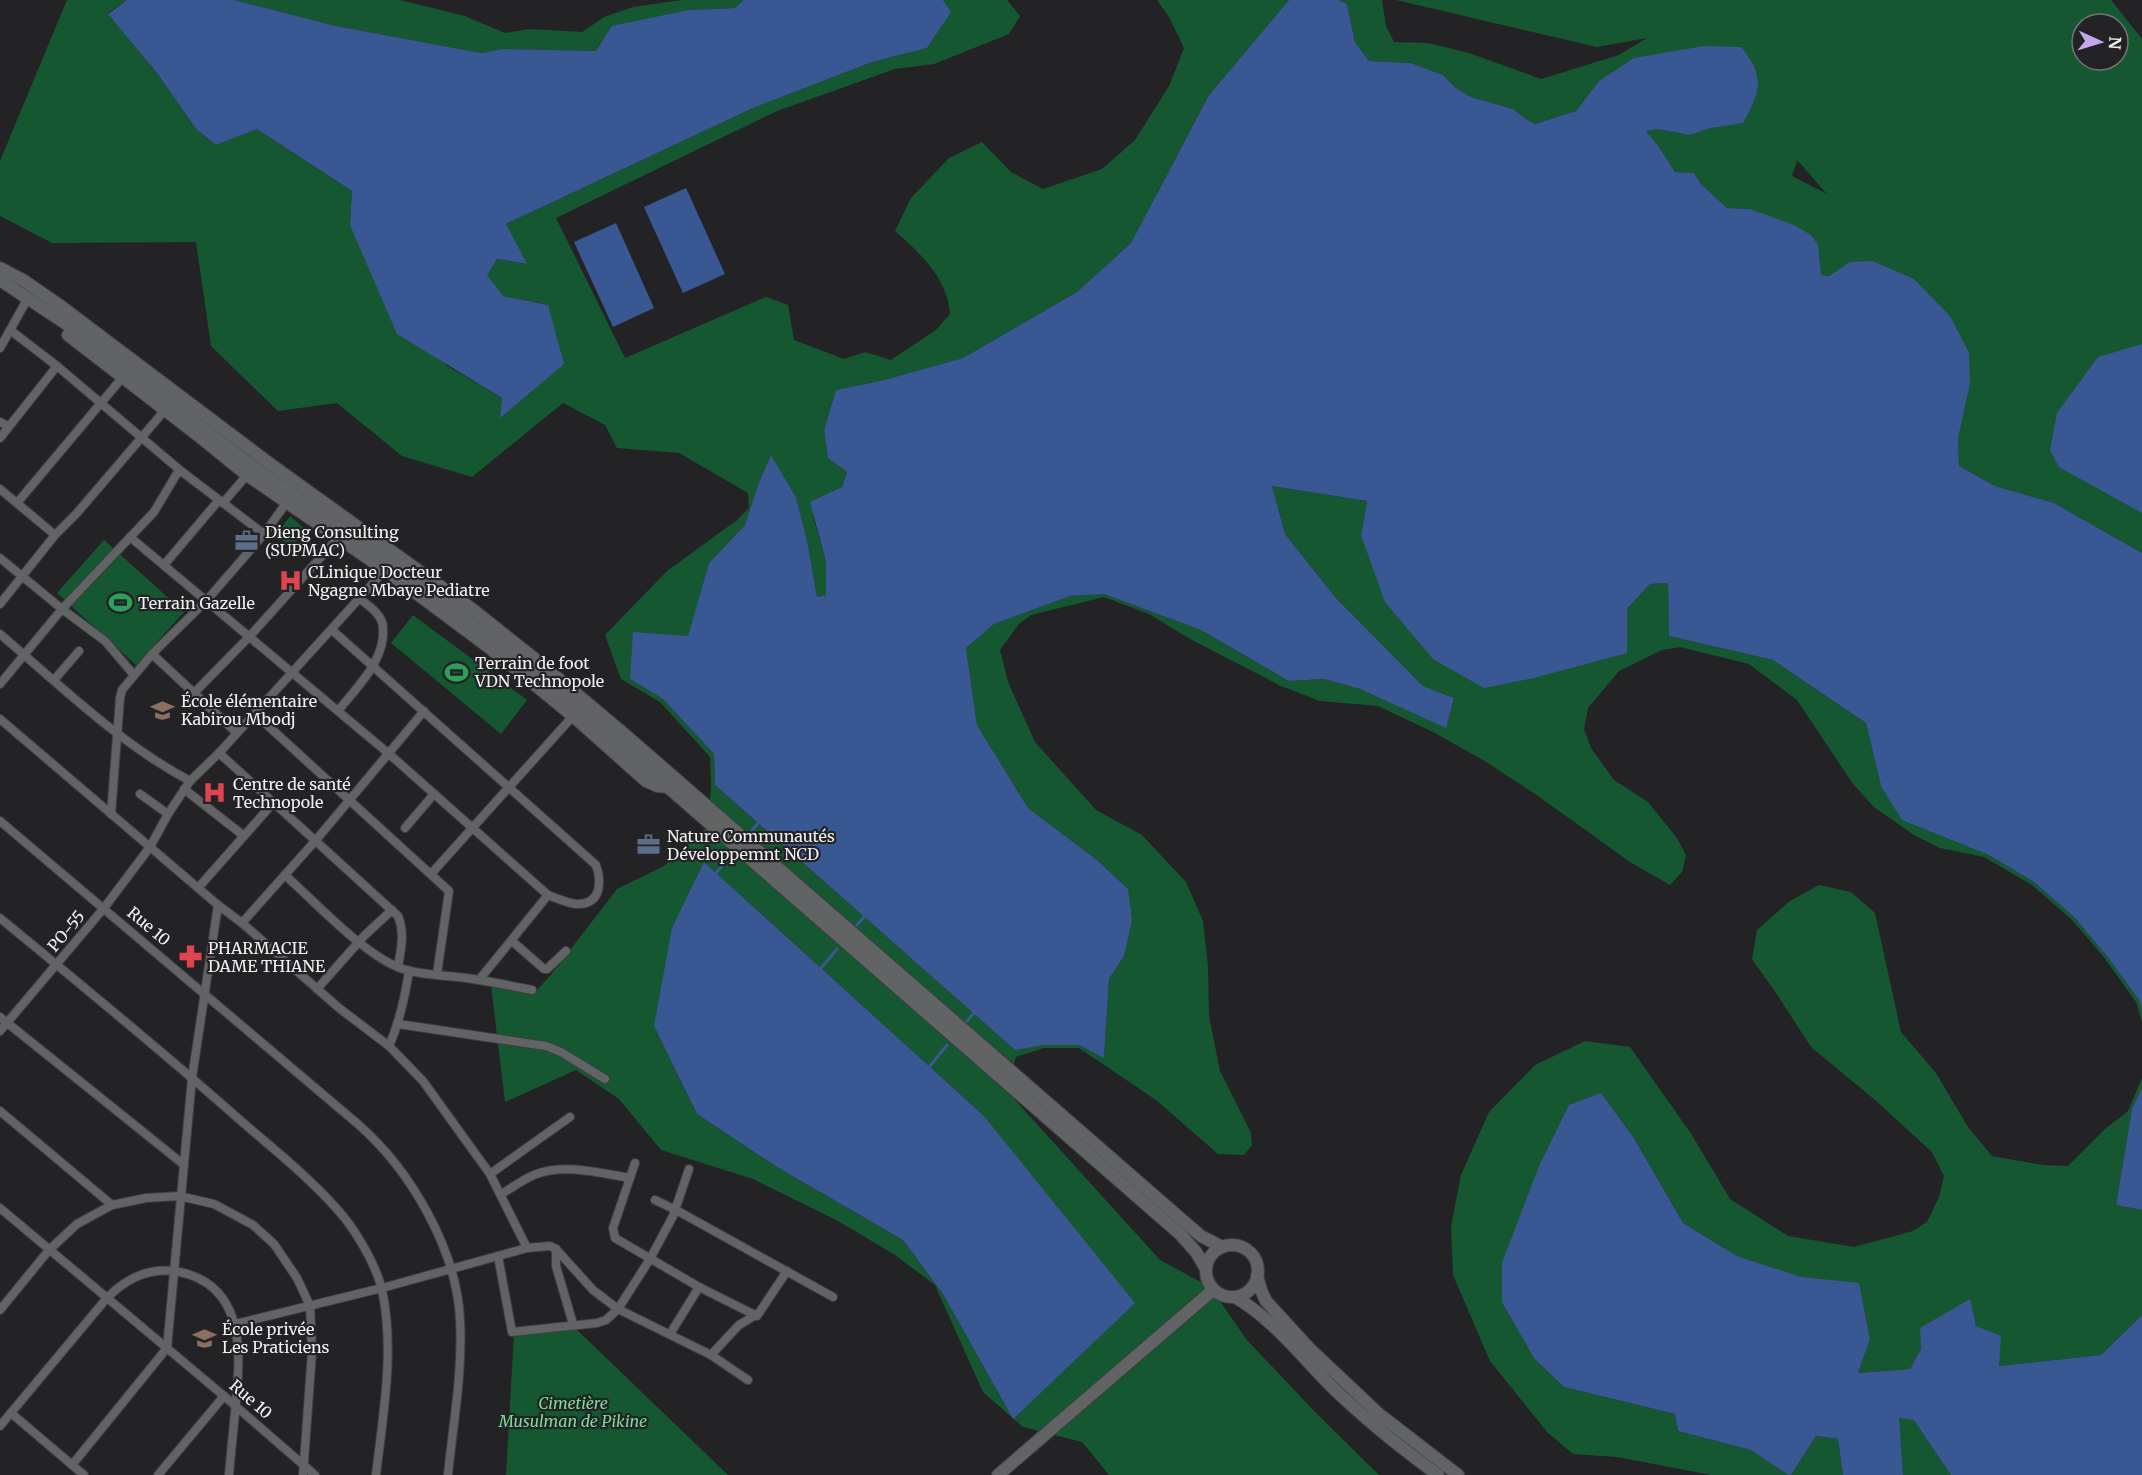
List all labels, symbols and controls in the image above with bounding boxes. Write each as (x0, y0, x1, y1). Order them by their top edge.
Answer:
north arrow (2070, 12, 2130, 72)
text: N (2105, 36, 2125, 50)
place label: Dieng Consulting (SUPMAC) (265, 522, 399, 560)
office icon: Dieng Consulting (SUPMAC) (234, 528, 260, 554)
place label: CLinique Docteur Ngagne Mbaye Pediatre (308, 562, 490, 600)
hospital icon: CLinique Docteur Ngagne Mbaye Pediatre (277, 568, 303, 594)
sports icon: Terrain Gazelle (107, 590, 133, 616)
place label: Terrain Gazelle (138, 593, 255, 613)
place label: Terrain de foot VDN Technopole (474, 653, 604, 691)
sports icon: Terrain de foot VDN Technopole (444, 659, 470, 685)
place label: École élémentaire Kabirou Mbodj (181, 691, 317, 729)
school or university icon: École élémentaire Kabirou Mbodj (150, 697, 176, 723)
place label: Centre de santé Technopole (233, 774, 351, 812)
hospital icon: Centre de santé Technopole (202, 780, 228, 806)
place label: Nature Communautés Développemnt NCD (667, 826, 835, 864)
office icon: Nature Communautés Développemnt NCD (636, 832, 662, 858)
street label: Rue 10 (123, 902, 175, 950)
street label: PO-55 (43, 906, 89, 956)
place label: PHARMACIE DAME THIANE (208, 938, 326, 976)
pharmacy icon: PHARMACIE DAME THIANE (177, 944, 203, 970)
place label: École privée Les Praticiens (222, 1319, 330, 1357)
school or university icon: École privée Les Praticiens (191, 1325, 217, 1351)
street label: Rue 10 (226, 1375, 276, 1423)
park label: Cimetière Musulman de Pikine (498, 1393, 647, 1431)

